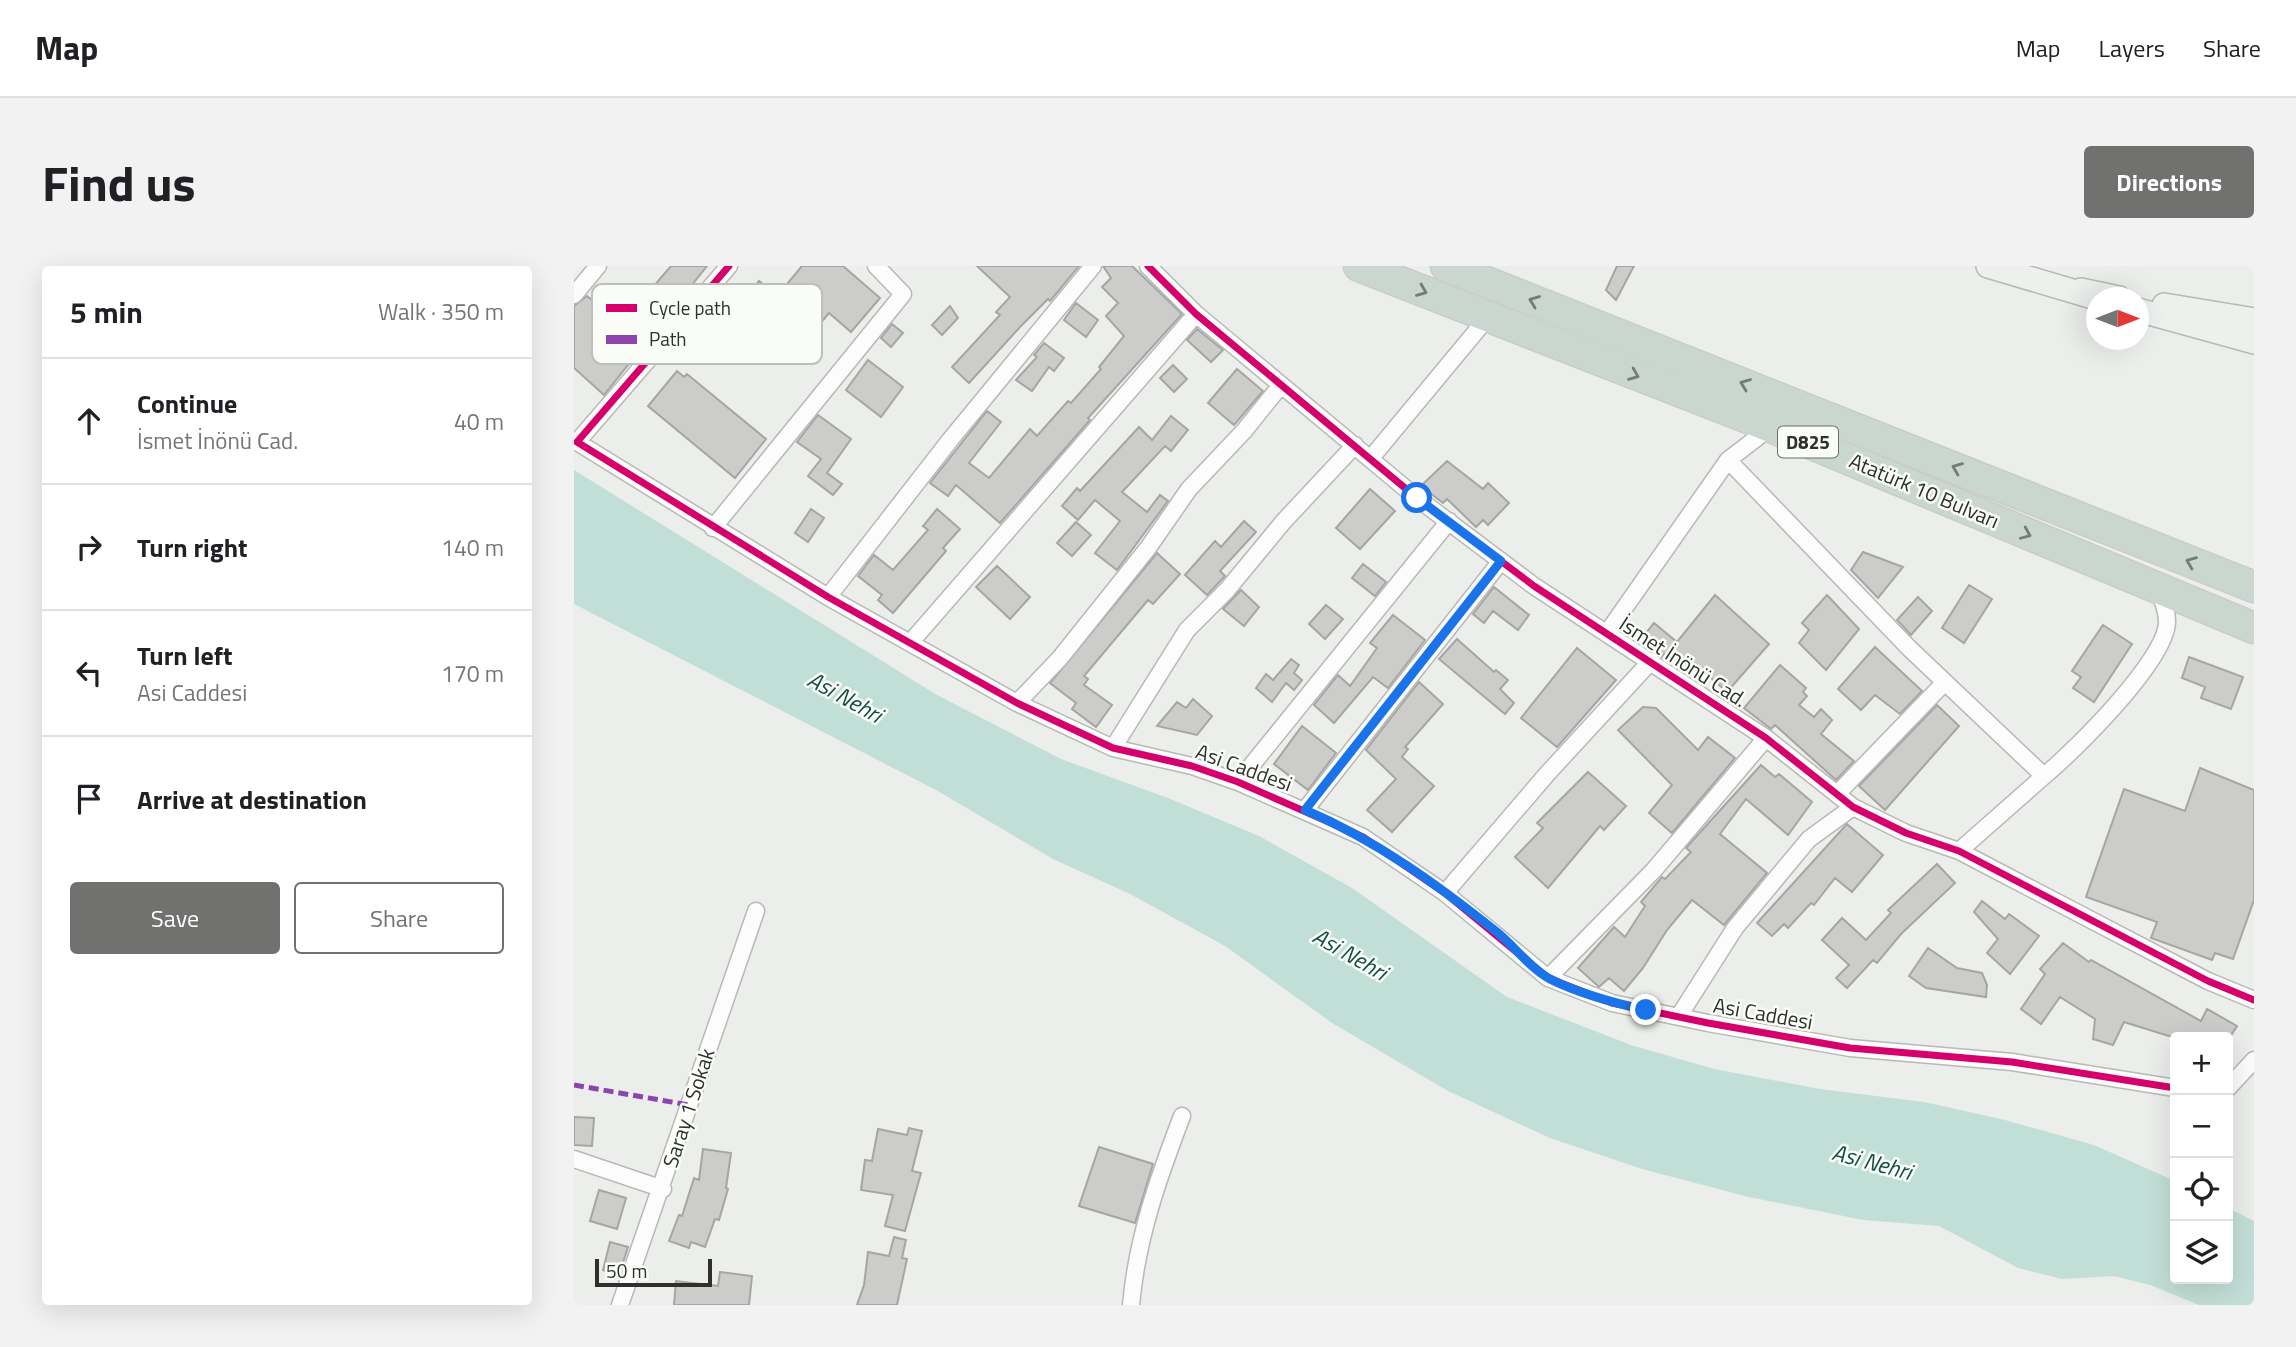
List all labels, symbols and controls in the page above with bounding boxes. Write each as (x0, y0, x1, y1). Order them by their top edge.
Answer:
text: Map (35, 23, 98, 73)
text: Map (2016, 30, 2061, 66)
text: Layers (2099, 30, 2165, 66)
text: Share (2203, 30, 2261, 66)
text: Find us (42, 145, 196, 220)
button: Directions (2084, 146, 2254, 218)
one-way arrow (1415, 283, 1427, 297)
legend (592, 284, 822, 364)
north arrow (2086, 287, 2149, 350)
text: 5 min (70, 289, 143, 335)
text: Cycle path (649, 293, 731, 322)
text: Walk · 350 m (378, 294, 504, 329)
one-way arrow (1528, 295, 1540, 309)
text: Path (649, 324, 687, 353)
one-way arrow (1627, 366, 1639, 380)
one-way arrow (1740, 378, 1752, 392)
text: Continue (137, 384, 237, 423)
icon: ahead (70, 402, 108, 440)
text: 40 m (454, 404, 504, 439)
text: İsmet İnönü Cad. (137, 423, 298, 458)
road number: D825 (1778, 426, 1838, 458)
street label: Atatürk 10 Bulvarı (1845, 444, 2004, 536)
one-way arrow (1952, 462, 1964, 476)
route start (1401, 482, 1432, 513)
one-way arrow (2019, 525, 2031, 539)
icon: right (70, 528, 108, 566)
text: Turn right (137, 528, 248, 567)
text: 140 m (441, 530, 504, 565)
one-way arrow (2185, 556, 2197, 570)
street label: İsmet İnönü Cad. (1613, 608, 1754, 715)
text: Turn left (137, 636, 232, 675)
icon: left (70, 654, 108, 692)
text: 170 m (441, 656, 504, 691)
water label: Asi Nehri (801, 662, 891, 733)
text: Asi Caddesi (137, 675, 247, 710)
street label: Asi Caddesi (1192, 735, 1297, 799)
icon: arrive (70, 780, 108, 818)
text: Arrive at destination (137, 780, 367, 819)
button: Save (70, 882, 280, 954)
button: Share (294, 882, 504, 954)
water label: Asi Nehri (1306, 918, 1396, 990)
street label: Asi Caddesi (1711, 989, 1816, 1038)
route end (1630, 994, 1661, 1025)
map controls (2170, 1032, 2233, 1284)
button: + (2170, 1032, 2233, 1095)
street label: Saray 1 Sokak (654, 1044, 722, 1171)
button: − (2170, 1095, 2233, 1158)
water label: Asi Nehri (1829, 1134, 1918, 1189)
button: locate (2170, 1158, 2233, 1221)
button: layers (2170, 1221, 2233, 1284)
scale bar (595, 1256, 712, 1288)
text: 50 m (606, 1256, 647, 1285)

